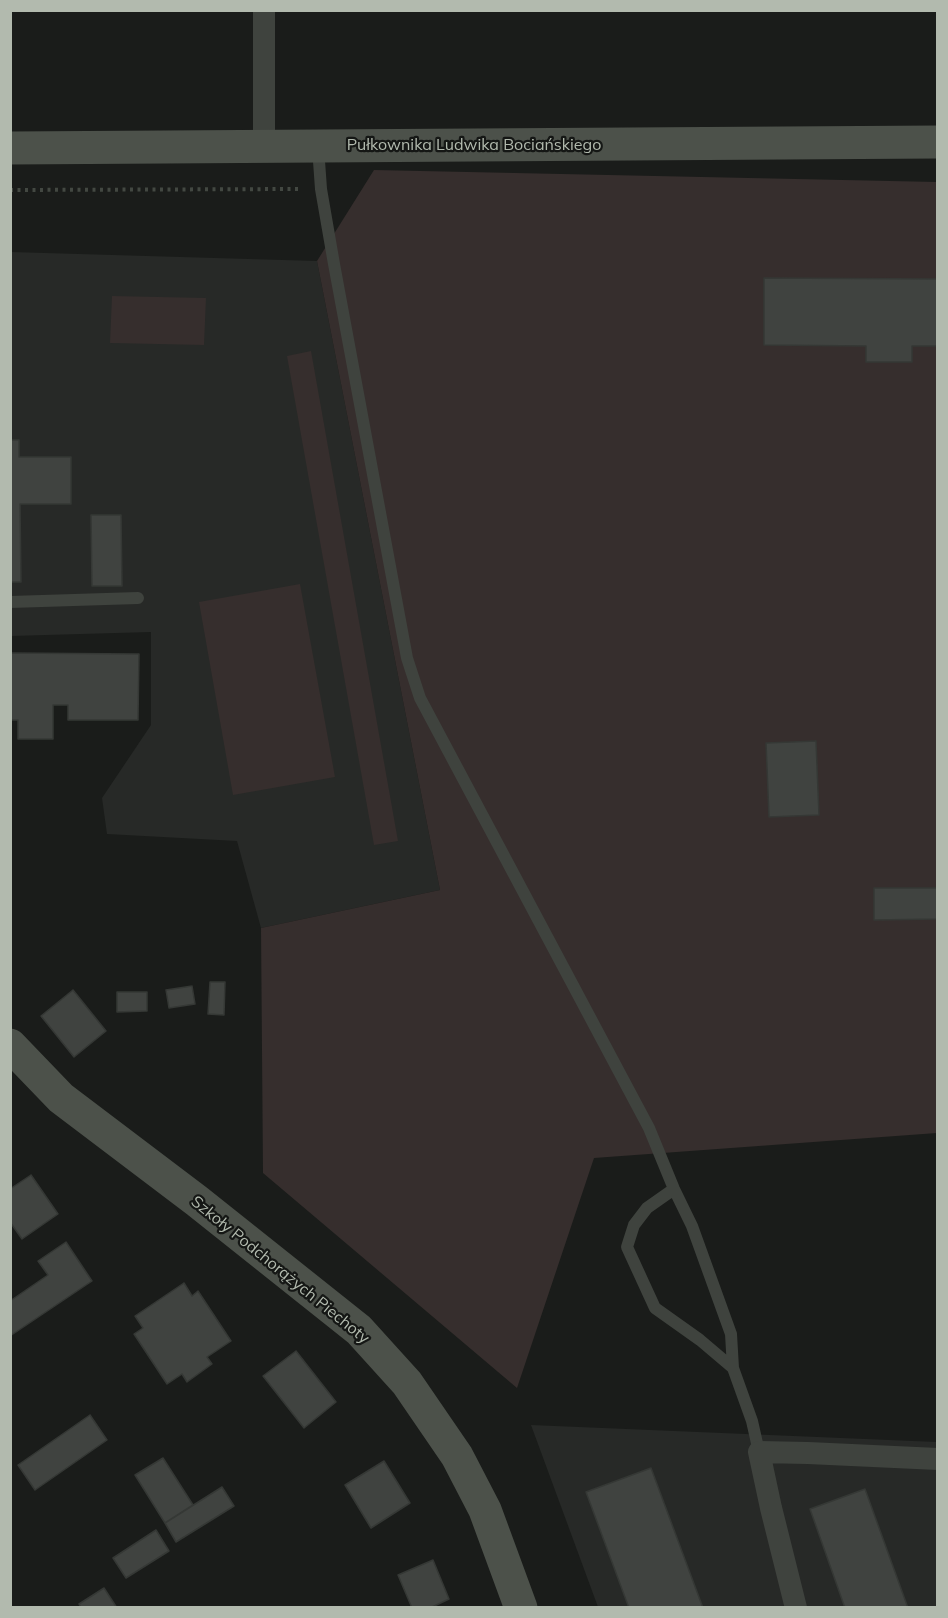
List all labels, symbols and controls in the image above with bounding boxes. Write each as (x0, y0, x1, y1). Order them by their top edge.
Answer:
street label: Pułkownika Ludwika Bociańskiego (347, 135, 601, 155)
street label: Szkoły Podchorążych Piechoty (187, 1192, 373, 1348)

